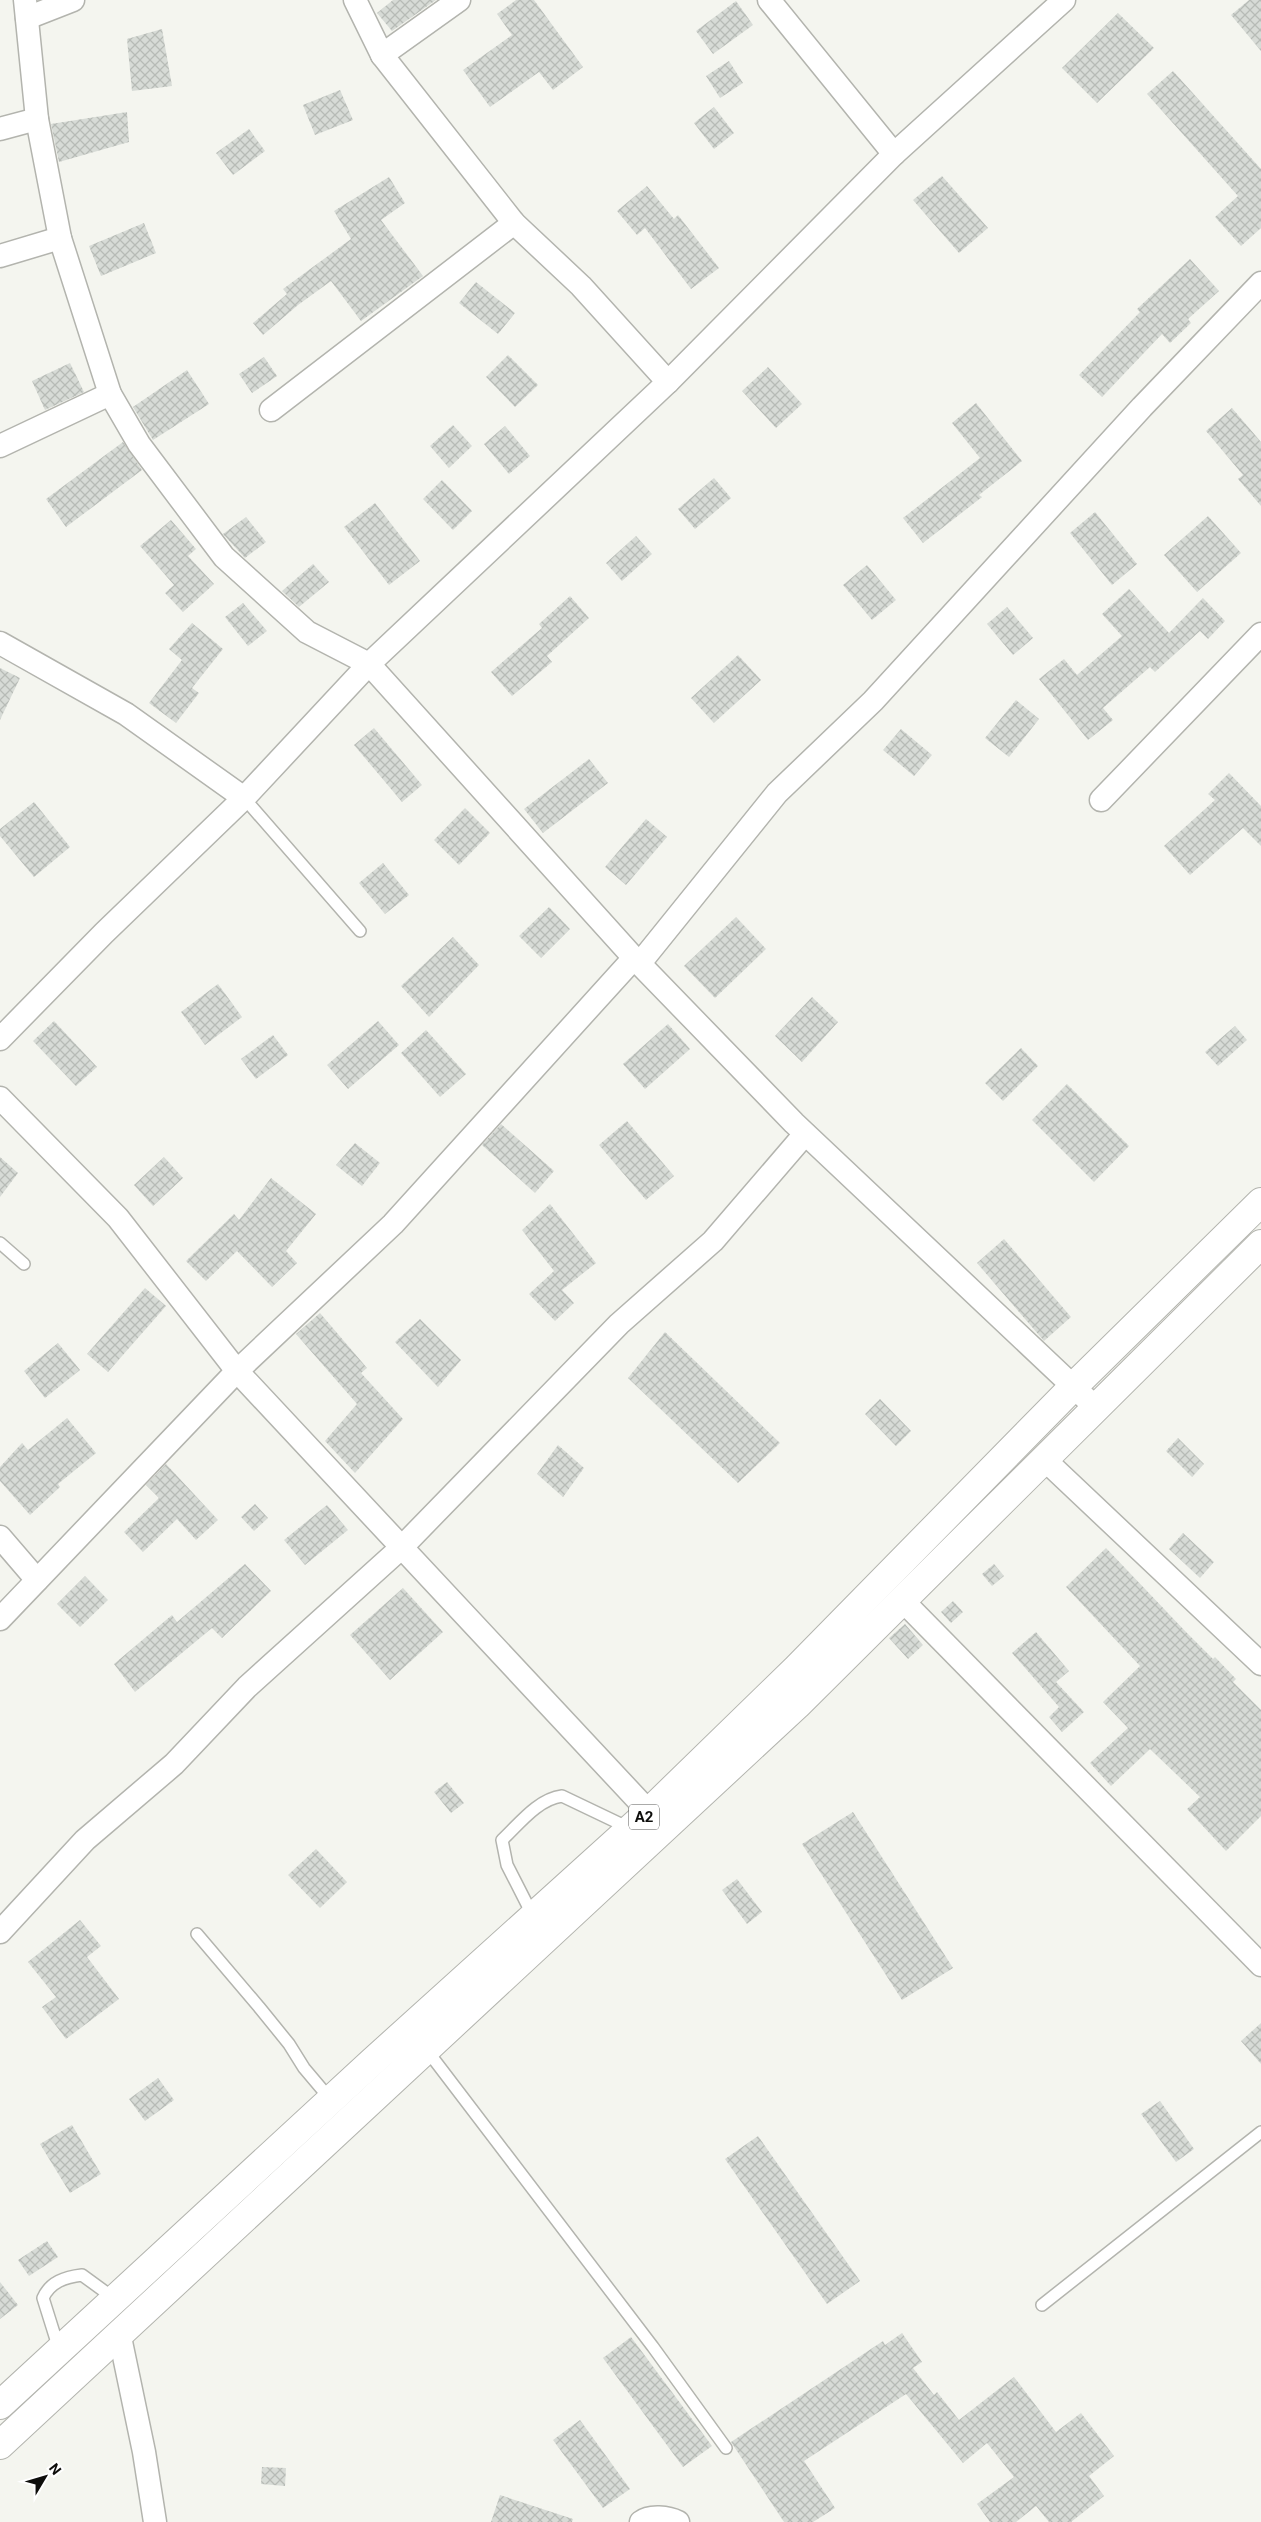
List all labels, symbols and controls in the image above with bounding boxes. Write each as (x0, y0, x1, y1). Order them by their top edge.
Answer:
road number: A2 (629, 1804, 659, 1830)
north arrow (20, 2452, 70, 2502)
text: N (46, 2460, 65, 2478)

